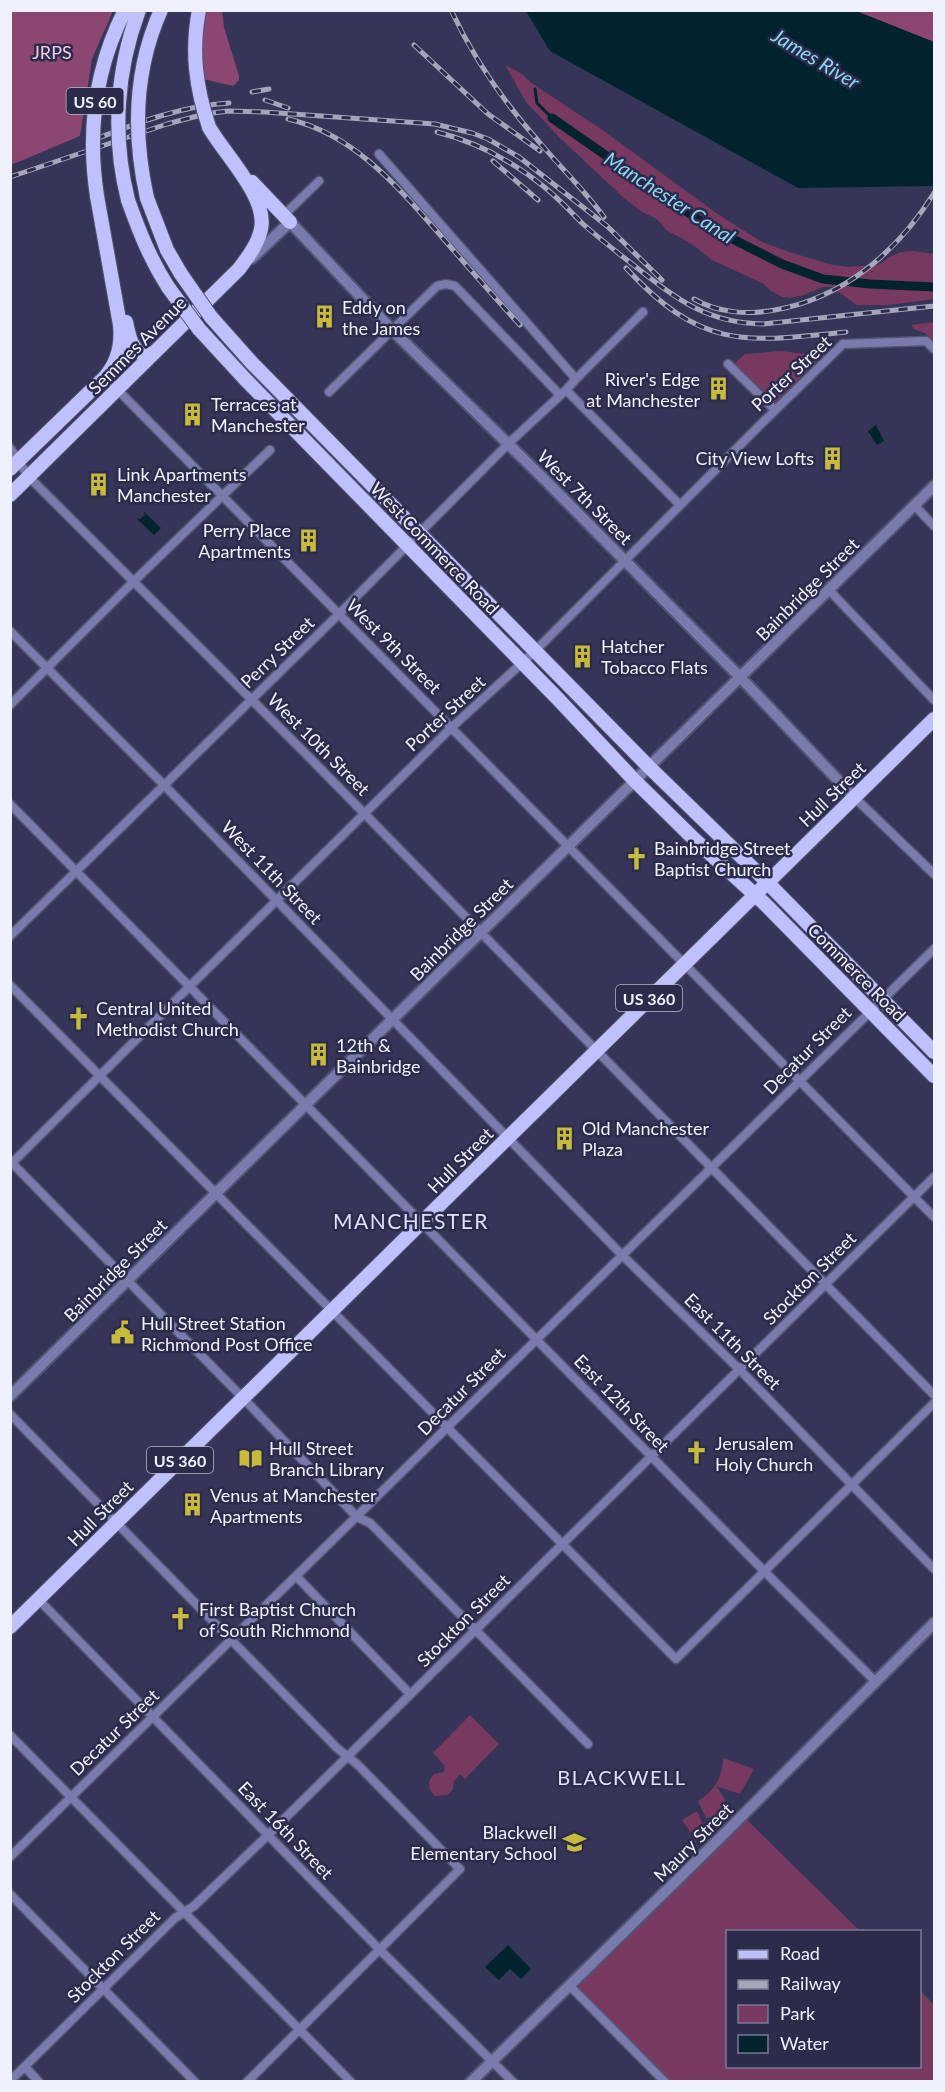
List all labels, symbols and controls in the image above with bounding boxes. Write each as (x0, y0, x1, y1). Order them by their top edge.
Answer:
water label: James River (767, 22, 865, 94)
park label: JRPS (32, 41, 72, 63)
road number: US 60 (66, 88, 124, 114)
water label: Manchester Canal (600, 146, 740, 248)
street label: Semmes Avenue (83, 291, 191, 399)
place label: Eddy on the James (342, 296, 421, 339)
building icon: Eddy on the James (311, 304, 337, 330)
street label: Porter Street (746, 330, 836, 416)
place label: River's Edge at Manchester (586, 368, 700, 411)
building icon: River's Edge at Manchester (705, 376, 731, 402)
place label: Terraces at Manchester (211, 393, 305, 436)
building icon: Terraces at Manchester (180, 401, 206, 427)
street label: West 7th Street (533, 445, 637, 549)
building icon: City View Lofts (819, 445, 845, 471)
place label: City View Lofts (695, 447, 814, 469)
place label: Link Apartments Manchester (117, 463, 247, 506)
building icon: Link Apartments Manchester (86, 471, 112, 497)
street label: West Commerce Road (366, 477, 504, 619)
place label: Perry Place Apartments (198, 519, 291, 562)
building icon: Perry Place Apartments (296, 527, 322, 553)
street label: Bainbridge Street (751, 533, 863, 645)
street label: West 9th Street (342, 594, 446, 698)
street label: Perry Street (236, 611, 319, 692)
place label: Hatcher Tobacco Flats (601, 635, 708, 678)
building icon: Hatcher Tobacco Flats (570, 643, 596, 669)
street label: Porter Street (400, 670, 490, 756)
street label: West 10th Street (263, 688, 375, 800)
street label: Hull Street (794, 756, 870, 831)
street label: West 11th Street (217, 816, 327, 929)
place label: Bainbridge Street Baptist Church (654, 837, 791, 880)
church icon: Bainbridge Street Baptist Church (623, 845, 649, 871)
street label: Bainbridge Street (405, 873, 517, 985)
street label: Commerce Road (803, 918, 911, 1026)
road number: US 360 (616, 985, 682, 1011)
place label: Central United Methodist Church (96, 997, 239, 1040)
street label: Decatur Street (759, 1001, 856, 1098)
church icon: Central United Methodist Church (65, 1005, 91, 1031)
place label: 12th & Bainbridge (336, 1034, 421, 1077)
building icon: 12th & Bainbridge (305, 1042, 331, 1068)
place label: Old Manchester Plaza (582, 1117, 709, 1160)
street label: Hull Street (422, 1122, 498, 1198)
building icon: Old Manchester Plaza (551, 1125, 577, 1151)
district label: MANCHESTER (333, 1208, 489, 1233)
street label: Bainbridge Street (59, 1214, 171, 1326)
street label: Stockton Street (758, 1227, 860, 1329)
street label: East 11th Street (680, 1288, 786, 1394)
place label: Hull Street Station Richmond Post Office (141, 1312, 313, 1355)
public building icon: Hull Street Station Richmond Post Office (110, 1320, 136, 1346)
street label: Decatur Street (413, 1342, 510, 1439)
street label: East 12th Street (570, 1350, 675, 1457)
place label: Jerusalem Holy Church (715, 1432, 813, 1475)
place label: Hull Street Branch Library (269, 1437, 385, 1480)
church icon: Jerusalem Holy Church (684, 1440, 710, 1466)
library icon: Hull Street Branch Library (238, 1445, 264, 1471)
road number: US 360 (147, 1447, 213, 1473)
street label: Hull Street (62, 1475, 138, 1551)
place label: Venus at Manchester Apartments (210, 1484, 377, 1527)
building icon: Venus at Manchester Apartments (179, 1492, 205, 1518)
street label: Stockton Street (412, 1569, 514, 1671)
place label: First Baptist Church of South Richmond (199, 1598, 356, 1641)
church icon: First Baptist Church of South Richmond (168, 1606, 194, 1632)
street label: Decatur Street (65, 1684, 163, 1780)
district label: BLACKWELL (557, 1765, 687, 1789)
street label: East 16th Street (234, 1777, 339, 1884)
street label: Maury Street (649, 1797, 738, 1886)
place label: Blackwell Elementary School (410, 1821, 557, 1864)
school or university icon: Blackwell Elementary School (562, 1829, 588, 1855)
street label: Stockton Street (62, 1905, 164, 2007)
legend (726, 1930, 921, 2068)
text: Road (780, 1942, 820, 1964)
text: Railway (780, 1972, 841, 1994)
text: Park (780, 2002, 816, 2024)
text: Water (780, 2032, 829, 2054)

